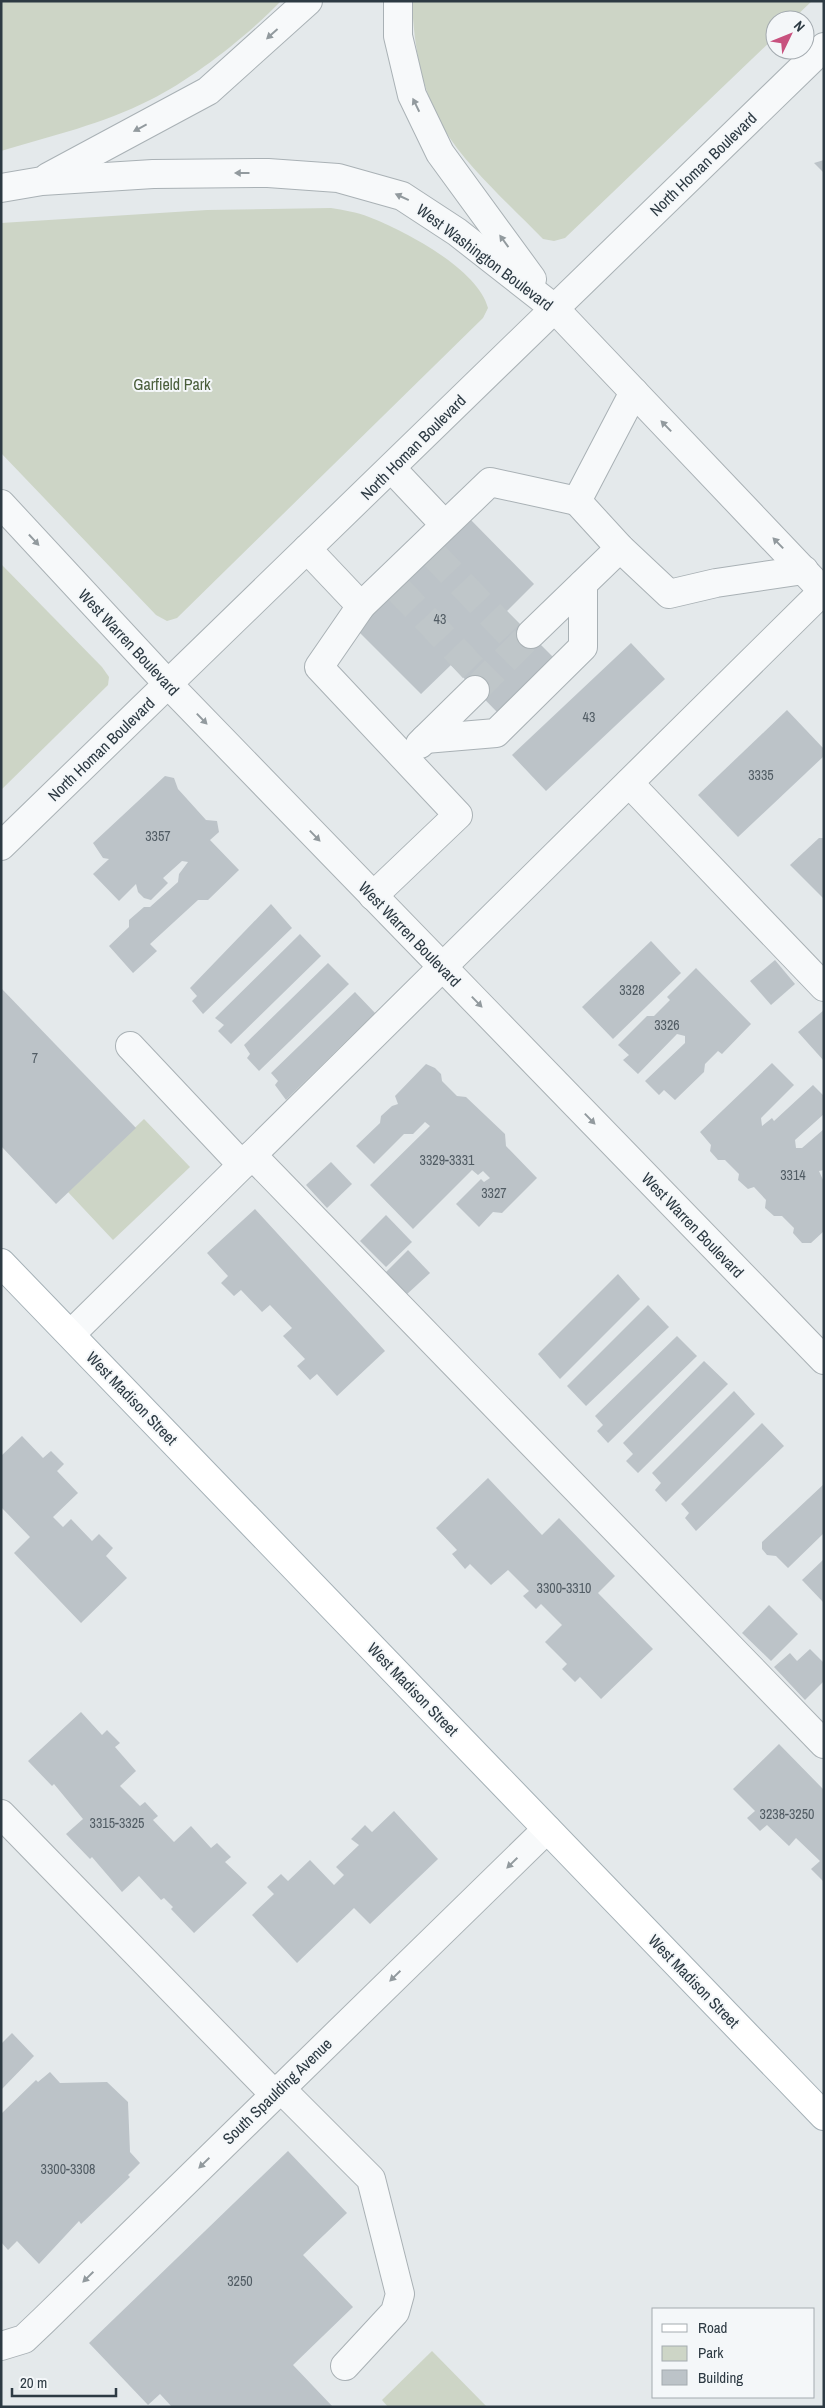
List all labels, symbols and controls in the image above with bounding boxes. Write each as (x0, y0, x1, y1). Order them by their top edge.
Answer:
north arrow (765, 10, 815, 60)
text: N (790, 17, 809, 35)
one-way arrow (266, 28, 278, 40)
one-way arrow (412, 97, 420, 112)
street label: North Homan Boulevard (645, 107, 761, 221)
one-way arrow (133, 123, 147, 132)
one-way arrow (234, 169, 250, 177)
one-way arrow (395, 193, 409, 201)
street label: West Washington Boulevard (412, 198, 558, 316)
one-way arrow (499, 234, 509, 248)
park label: Garfield Park (133, 373, 211, 395)
street label: North Homan Boulevard (355, 389, 471, 505)
one-way arrow (660, 420, 672, 432)
one-way arrow (28, 534, 40, 546)
one-way arrow (772, 538, 784, 550)
street label: West Warren Boulevard (74, 584, 184, 700)
house number: 43 (434, 610, 446, 628)
street label: North Homan Boulevard (43, 692, 159, 806)
house number: 43 (583, 708, 595, 726)
one-way arrow (196, 713, 208, 725)
house number: 3335 (748, 766, 774, 784)
house number: 3357 (145, 827, 171, 845)
one-way arrow (309, 830, 321, 842)
street label: West Warren Boulevard (354, 877, 466, 991)
house number: 3328 (619, 981, 645, 999)
one-way arrow (471, 996, 483, 1008)
house number: 3326 (654, 1016, 680, 1034)
house number: 7 (32, 1049, 38, 1067)
one-way arrow (584, 1113, 596, 1125)
house number: 3329-3331 (420, 1151, 475, 1169)
house number: 3314 (780, 1166, 806, 1184)
street label: West Warren Boulevard (637, 1168, 749, 1282)
house number: 3327 (481, 1184, 507, 1202)
street label: West Madison Street (82, 1346, 183, 1450)
house number: 3300-3310 (537, 1579, 591, 1597)
street label: West Madison Street (363, 1637, 464, 1741)
house number: 3238-3250 (760, 1805, 814, 1823)
house number: 3315-3325 (90, 1814, 144, 1832)
one-way arrow (506, 1857, 518, 1869)
street label: West Madison Street (644, 1929, 745, 2033)
one-way arrow (390, 1970, 402, 1982)
street label: South Spaulding Avenue (217, 2033, 337, 2149)
one-way arrow (198, 2157, 210, 2169)
house number: 3300-3308 (41, 2160, 95, 2178)
one-way arrow (82, 2271, 94, 2283)
house number: 3250 (227, 2272, 253, 2290)
legend (652, 2308, 815, 2398)
text: Road (698, 2317, 727, 2338)
text: Park (698, 2342, 724, 2363)
scale bar (12, 2366, 116, 2398)
text: Building (698, 2367, 743, 2388)
text: 20 m (20, 2372, 47, 2393)

